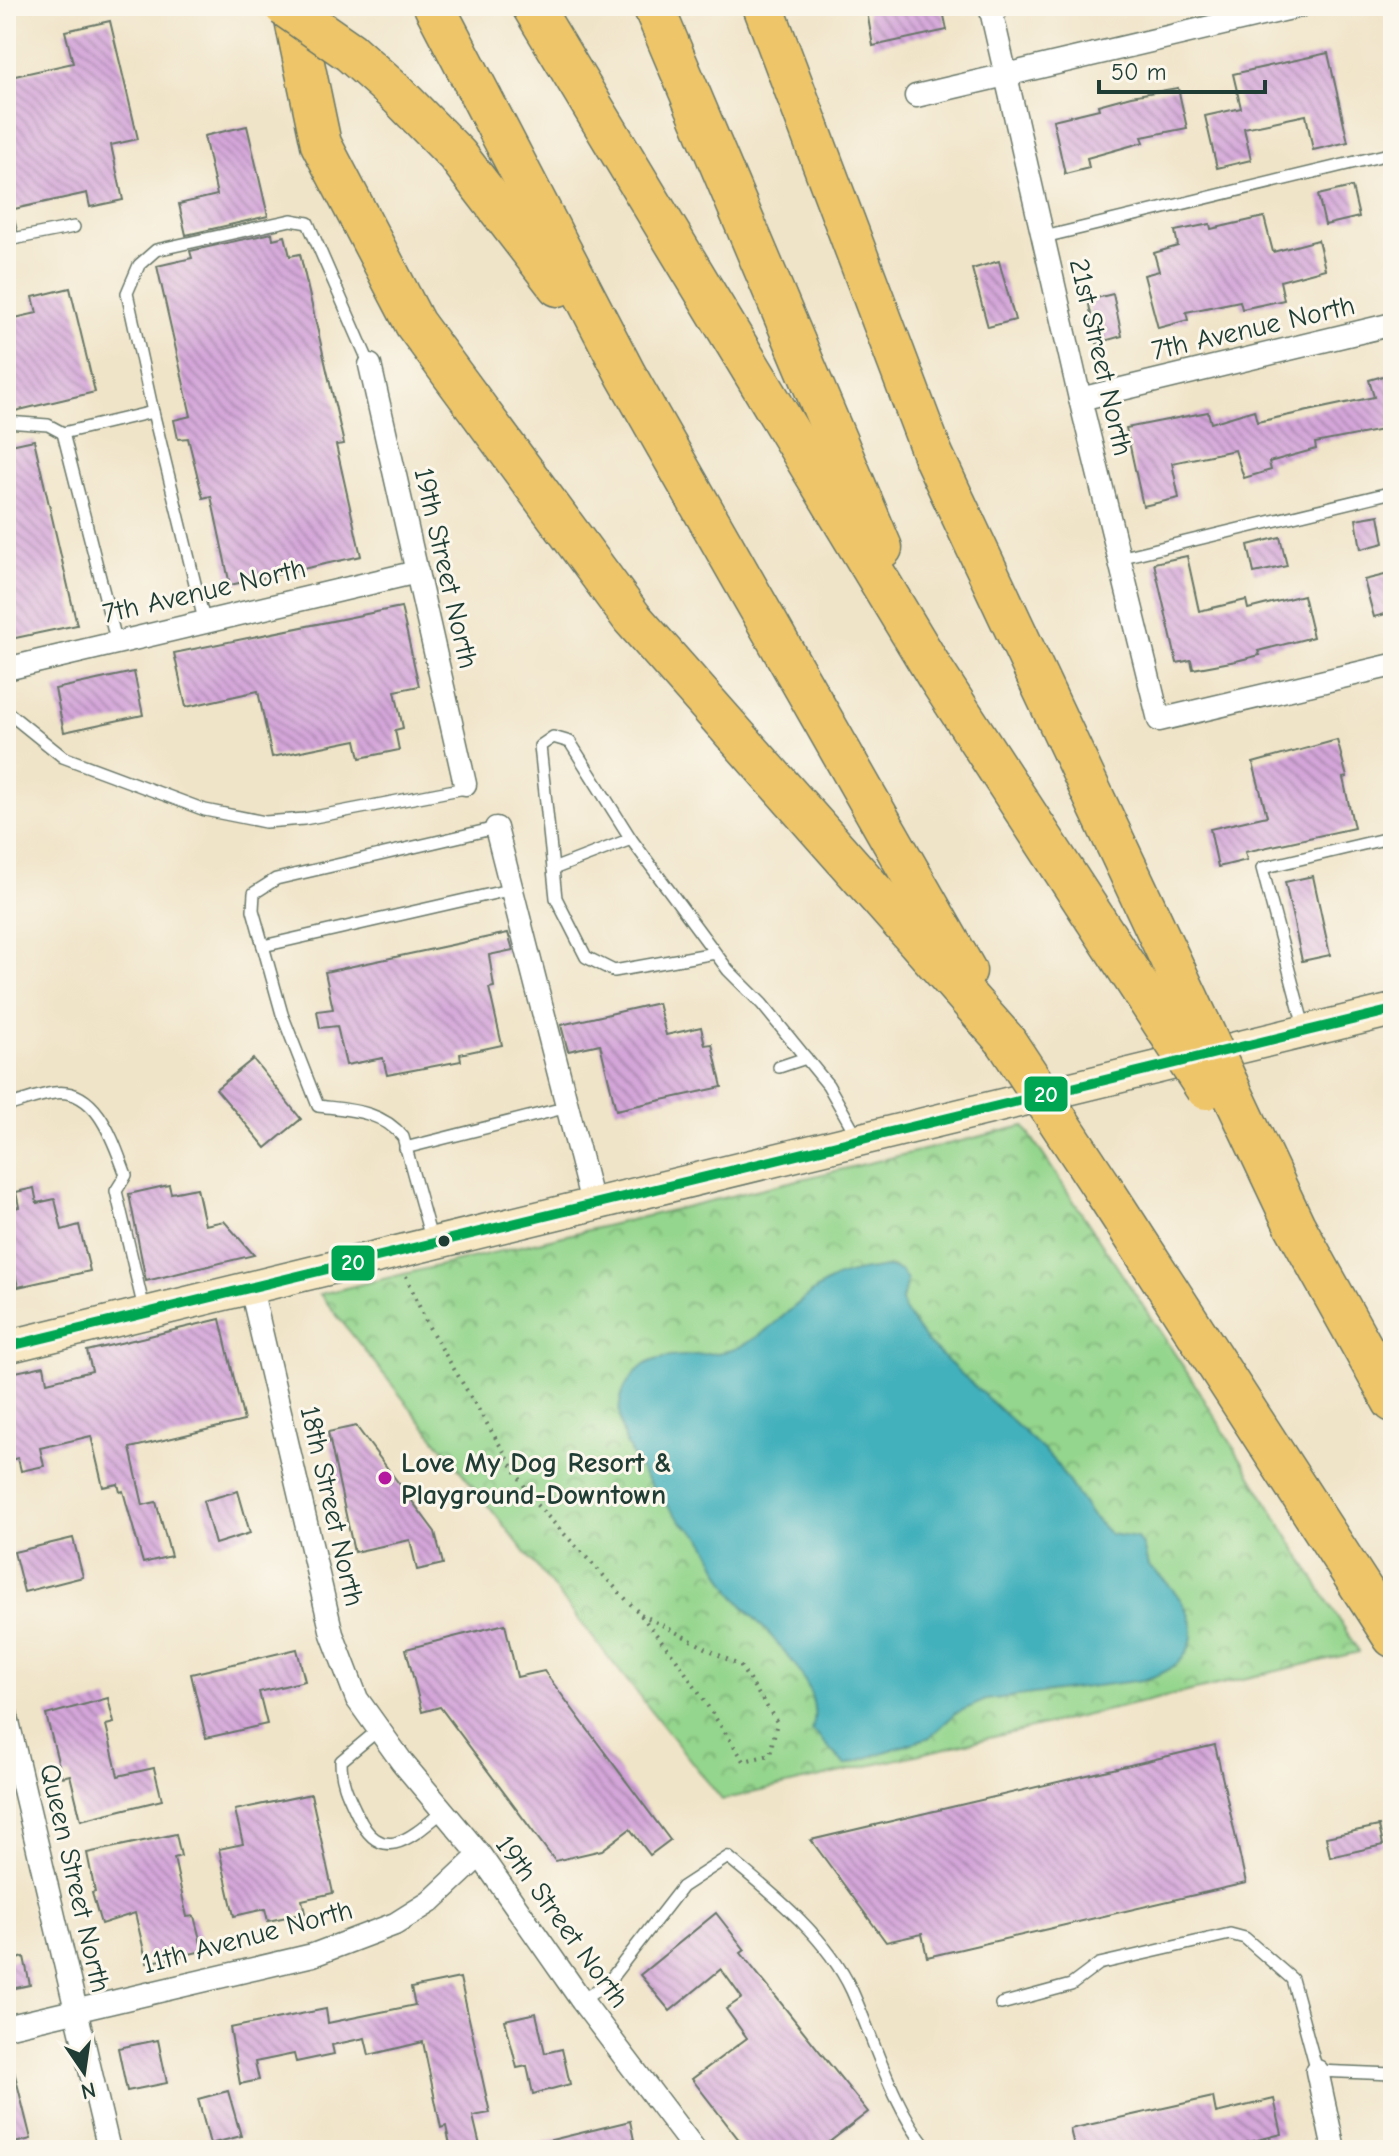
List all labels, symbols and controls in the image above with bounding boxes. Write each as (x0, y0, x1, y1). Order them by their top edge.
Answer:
scale bar (1099, 44, 1265, 94)
text: 50 m (1111, 58, 1167, 86)
street label: 21st Street North (1063, 255, 1139, 459)
street label: 7th Avenue North (1148, 289, 1358, 367)
street label: 19th Street North (407, 465, 485, 672)
street label: 7th Avenue North (99, 552, 309, 630)
line badge: 20 (1023, 1075, 1069, 1113)
text: 20 (1034, 1082, 1058, 1108)
unlabelled marker (436, 1233, 452, 1249)
line badge: 20 (330, 1244, 376, 1282)
text: 20 (341, 1250, 365, 1276)
street label: 18th Street North (293, 1403, 371, 1610)
place label: Love My Dog Resort & Playground-Downtown (401, 1447, 672, 1511)
marker: Love My Dog Resort & Playground-Downtown (376, 1469, 394, 1487)
street label: Queen Street North (33, 1761, 117, 1996)
street label: 19th Street North (489, 1829, 635, 2014)
street label: 11th Avenue North (139, 1893, 356, 1980)
north arrow (44, 2032, 124, 2112)
text: N (78, 2076, 98, 2105)

